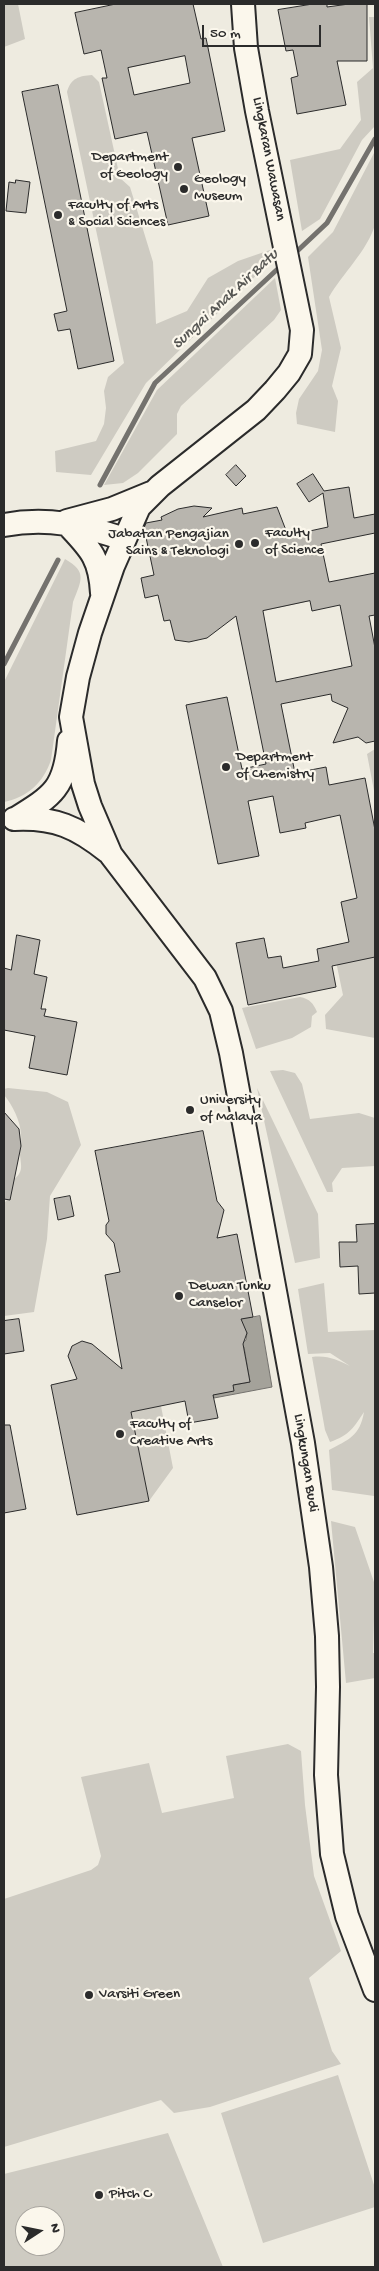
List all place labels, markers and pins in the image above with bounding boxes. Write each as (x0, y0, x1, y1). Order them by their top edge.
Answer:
place label: Department of Geology (92, 149, 168, 184)
marker: Department of Geology (172, 161, 184, 173)
place label: Geology Museum (194, 171, 246, 206)
marker: Geology Museum (178, 183, 190, 195)
place label: Faculty of Arts & Social Sciences (68, 197, 165, 232)
marker: Faculty of Arts & Social Sciences (52, 209, 64, 221)
place label: Faculty of Science (265, 525, 324, 560)
place label: Jabatan Pengajian Sains & Teknologi (108, 526, 229, 561)
marker: Faculty of Science (249, 537, 261, 549)
marker: Jabatan Pengajian Sains & Teknologi (233, 538, 245, 550)
place label: Department of Chemistry (236, 749, 314, 784)
marker: Department of Chemistry (220, 761, 232, 773)
place label: University of Malaya (200, 1092, 262, 1127)
marker: University of Malaya (184, 1104, 196, 1116)
place label: Dewan Tunku Canselor (189, 1278, 271, 1313)
marker: Dewan Tunku Canselor (173, 1290, 185, 1302)
place label: Faculty of Creative Arts (130, 1416, 213, 1451)
marker: Faculty of Creative Arts (114, 1428, 126, 1440)
place label: Varsiti Green (99, 1986, 180, 2004)
marker: Varsiti Green (83, 1989, 95, 2001)
place label: Pitch C (109, 2186, 151, 2204)
marker: Pitch C (93, 2189, 105, 2201)

